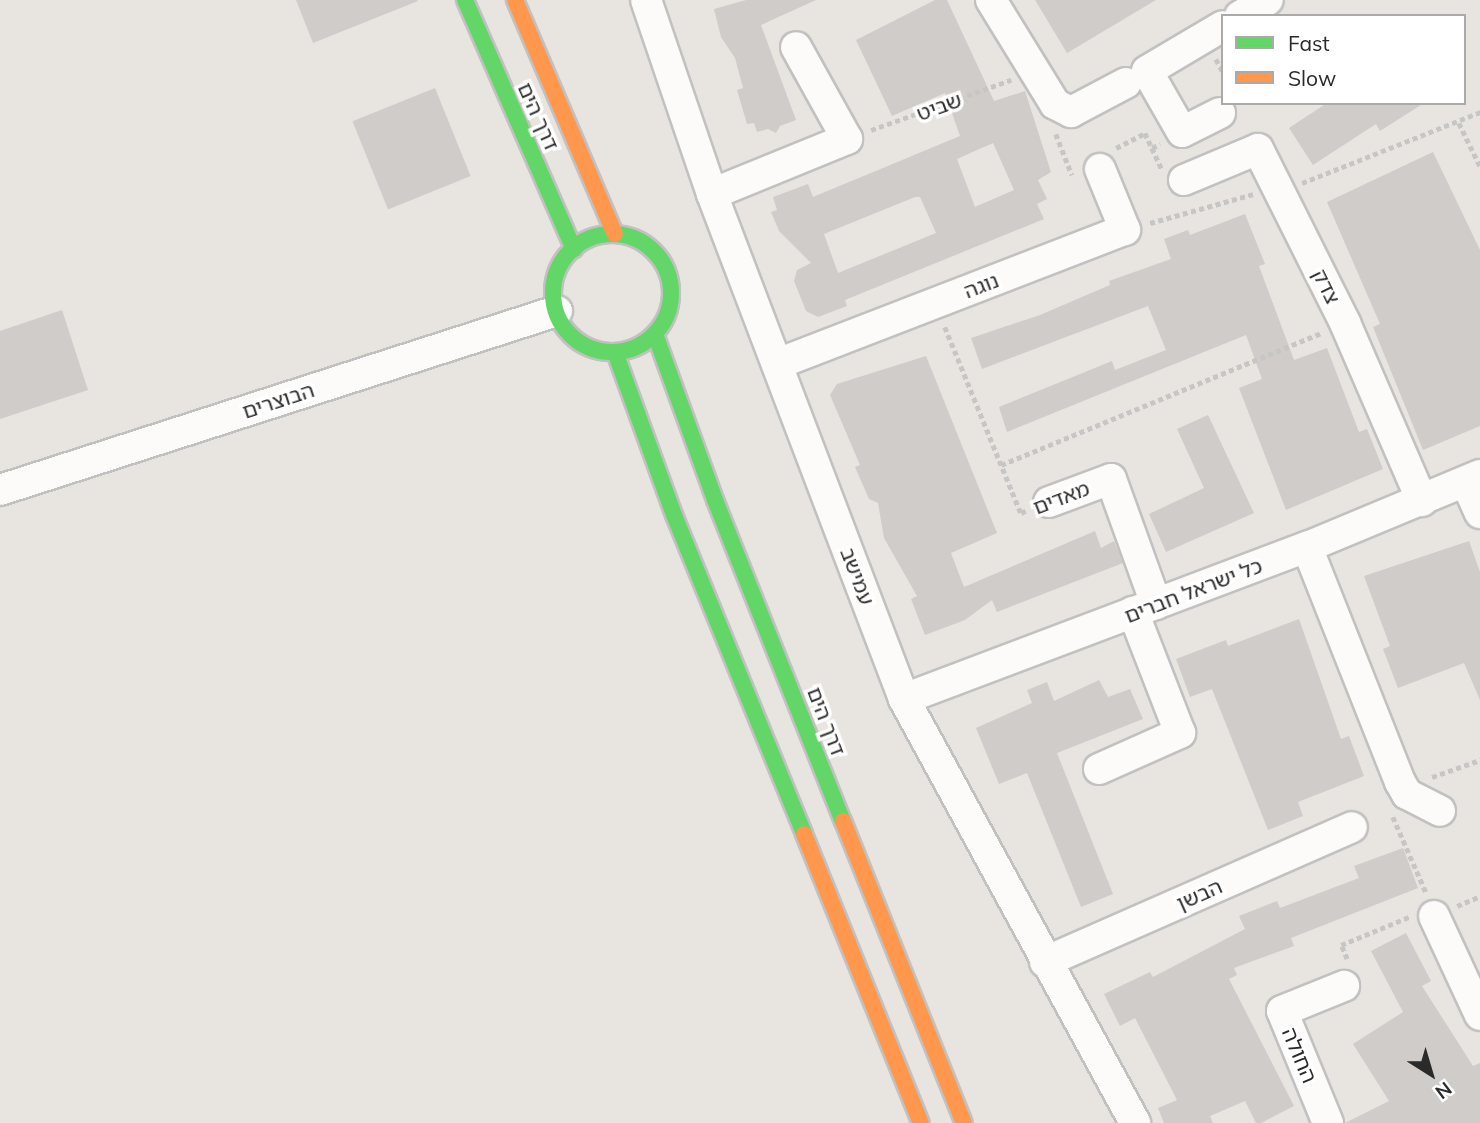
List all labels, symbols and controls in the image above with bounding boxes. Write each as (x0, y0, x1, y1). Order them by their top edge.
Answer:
legend (1221, 14, 1466, 105)
text: Fast (1288, 30, 1330, 56)
text: Slow (1288, 65, 1336, 91)
street label: דרך הים (513, 78, 565, 154)
street label: שביט (913, 86, 965, 126)
street label: צדק (1308, 264, 1346, 308)
street label: נוגה (960, 267, 1002, 303)
street label: הבוצרים (239, 377, 317, 423)
street label: מאדים (1029, 475, 1093, 519)
street label: עמישב (836, 544, 880, 608)
street label: כל ישראל חברים (1121, 552, 1265, 628)
street label: דרך הים (802, 683, 852, 759)
street label: הבשן (1172, 873, 1226, 915)
street label: החולה (1277, 1024, 1323, 1086)
north arrow (1396, 1039, 1466, 1109)
text: N (1431, 1077, 1457, 1105)

